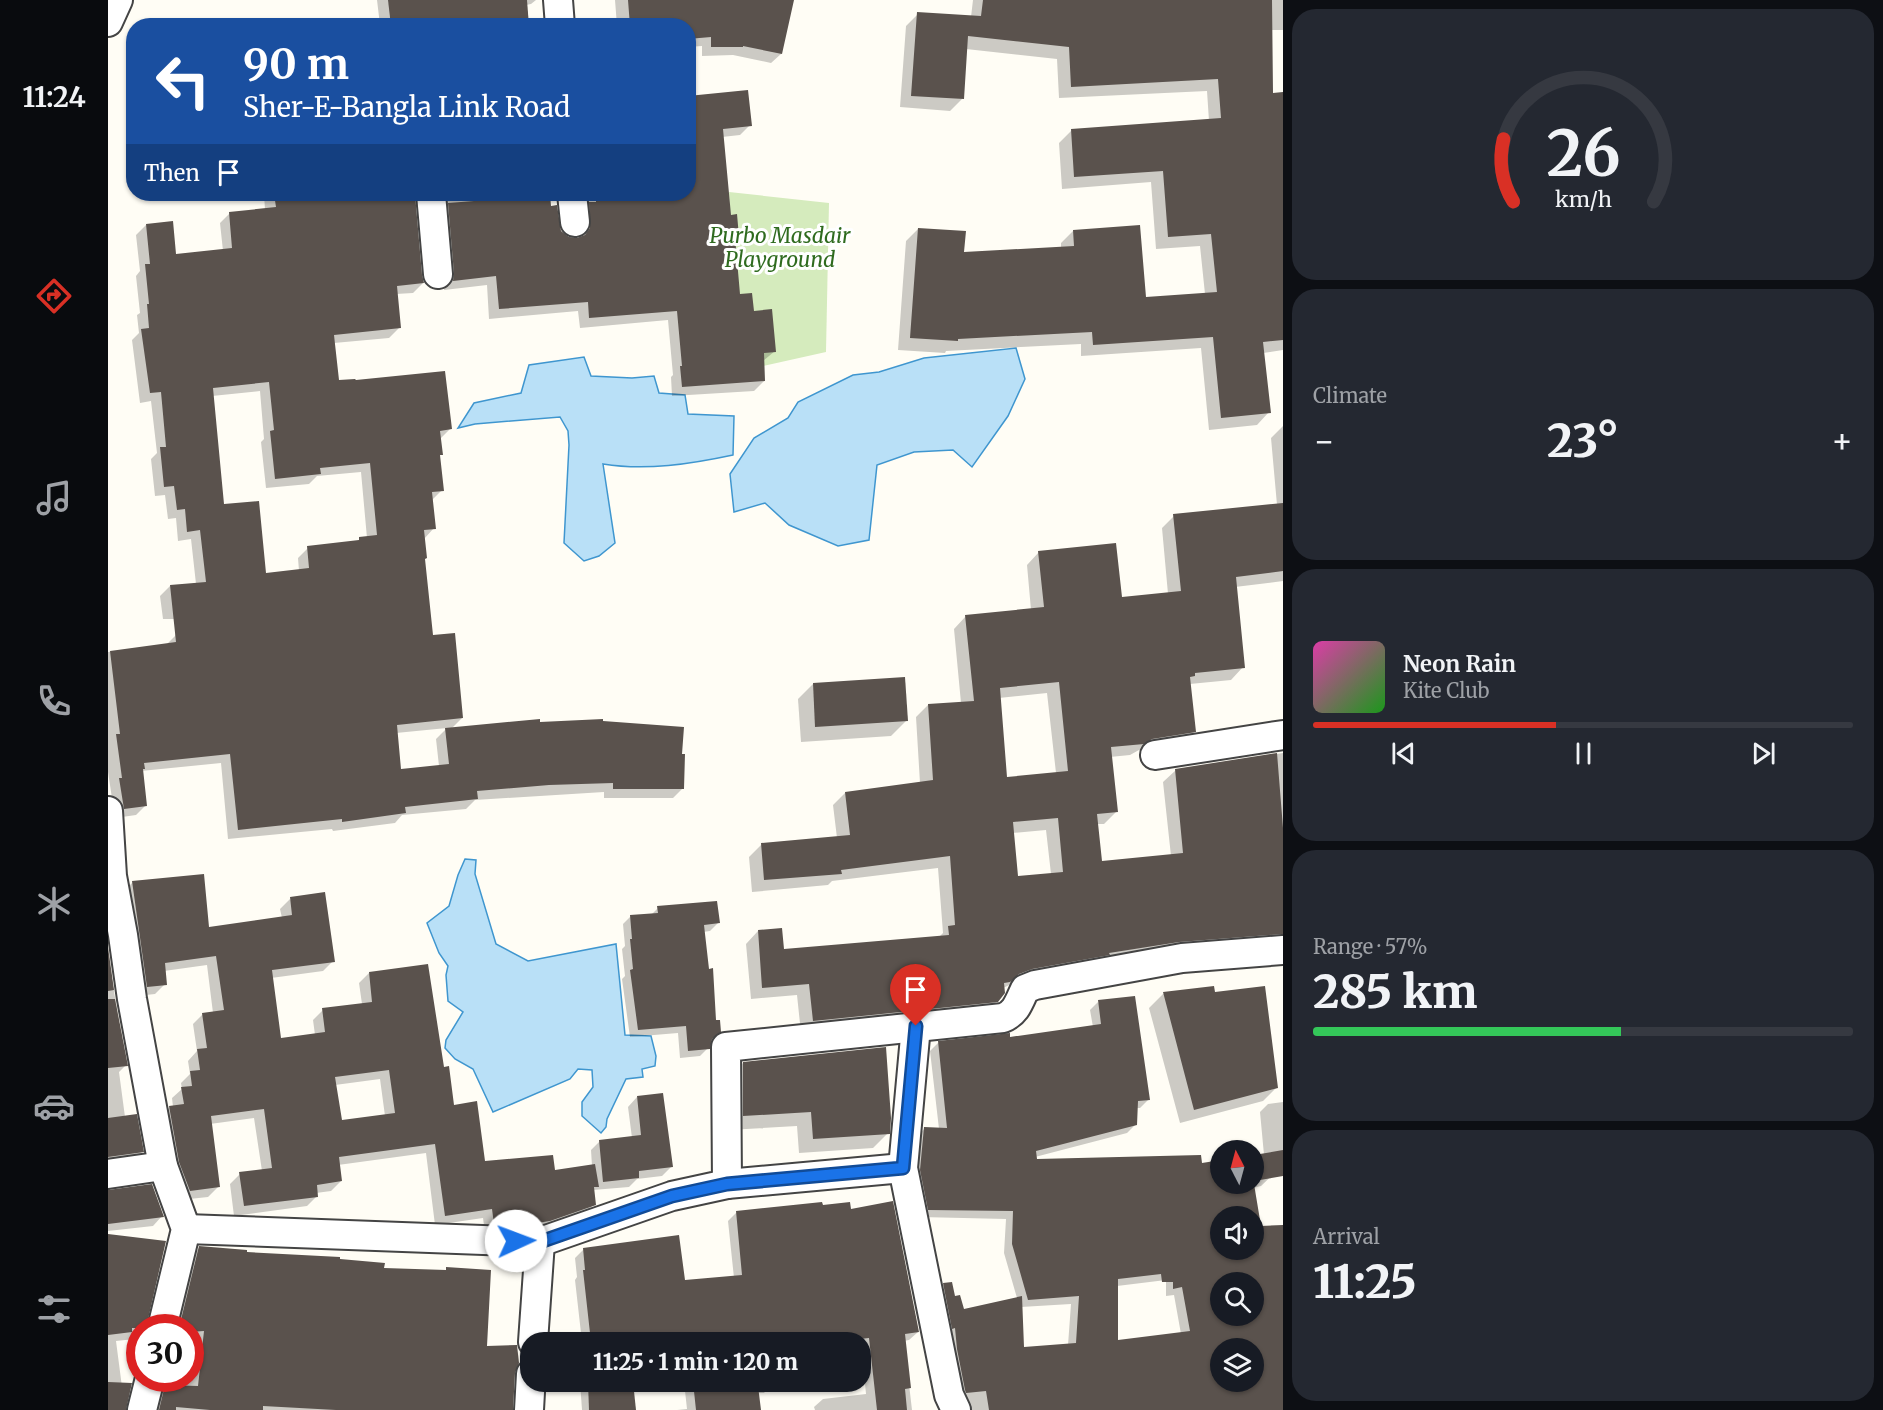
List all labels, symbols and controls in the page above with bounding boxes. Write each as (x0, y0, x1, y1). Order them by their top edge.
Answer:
text: 90 m (243, 38, 349, 90)
icon: left (144, 42, 222, 120)
text: 11:24 (22, 80, 86, 114)
text: Sher-E-Bangla Link Road (243, 90, 570, 124)
text: 26 (1546, 115, 1620, 193)
icon: arrive (212, 156, 245, 189)
text: Then (144, 159, 200, 187)
text: km/h (1555, 186, 1611, 213)
park label: Purbo Masdair Playground (709, 222, 851, 273)
icon: directions (33, 275, 75, 317)
text: Climate (1313, 383, 1387, 408)
text: 23° (1547, 413, 1619, 469)
text: − (1313, 421, 1335, 462)
text: + (1831, 421, 1853, 462)
icon: music (33, 477, 75, 519)
text: Neon Rain (1403, 650, 1516, 678)
text: Kite Club (1403, 678, 1489, 703)
icon: phone (33, 680, 75, 722)
icon: previous (1387, 737, 1420, 770)
icon: pause (1567, 737, 1600, 770)
icon: next (1747, 737, 1780, 770)
icon: climate (33, 883, 75, 925)
text: Range · 57% (1313, 934, 1427, 959)
pin (890, 964, 941, 1026)
text: 285 km (1313, 964, 1477, 1020)
icon: arrive (899, 973, 932, 1006)
icon: car (33, 1085, 75, 1127)
north arrow (1210, 1140, 1264, 1194)
map controls (1210, 1140, 1264, 1392)
button: sound (1210, 1206, 1264, 1260)
position arrow (484, 1209, 548, 1273)
text: Arrival (1313, 1224, 1380, 1249)
text: 11:25 (1313, 1254, 1417, 1310)
button: search (1210, 1272, 1264, 1326)
icon: filters (33, 1288, 75, 1330)
speed limit sign: 30 (126, 1314, 204, 1392)
button: layers (1210, 1338, 1264, 1392)
text: 11:25 · 1 min · 120 m (593, 1348, 798, 1376)

